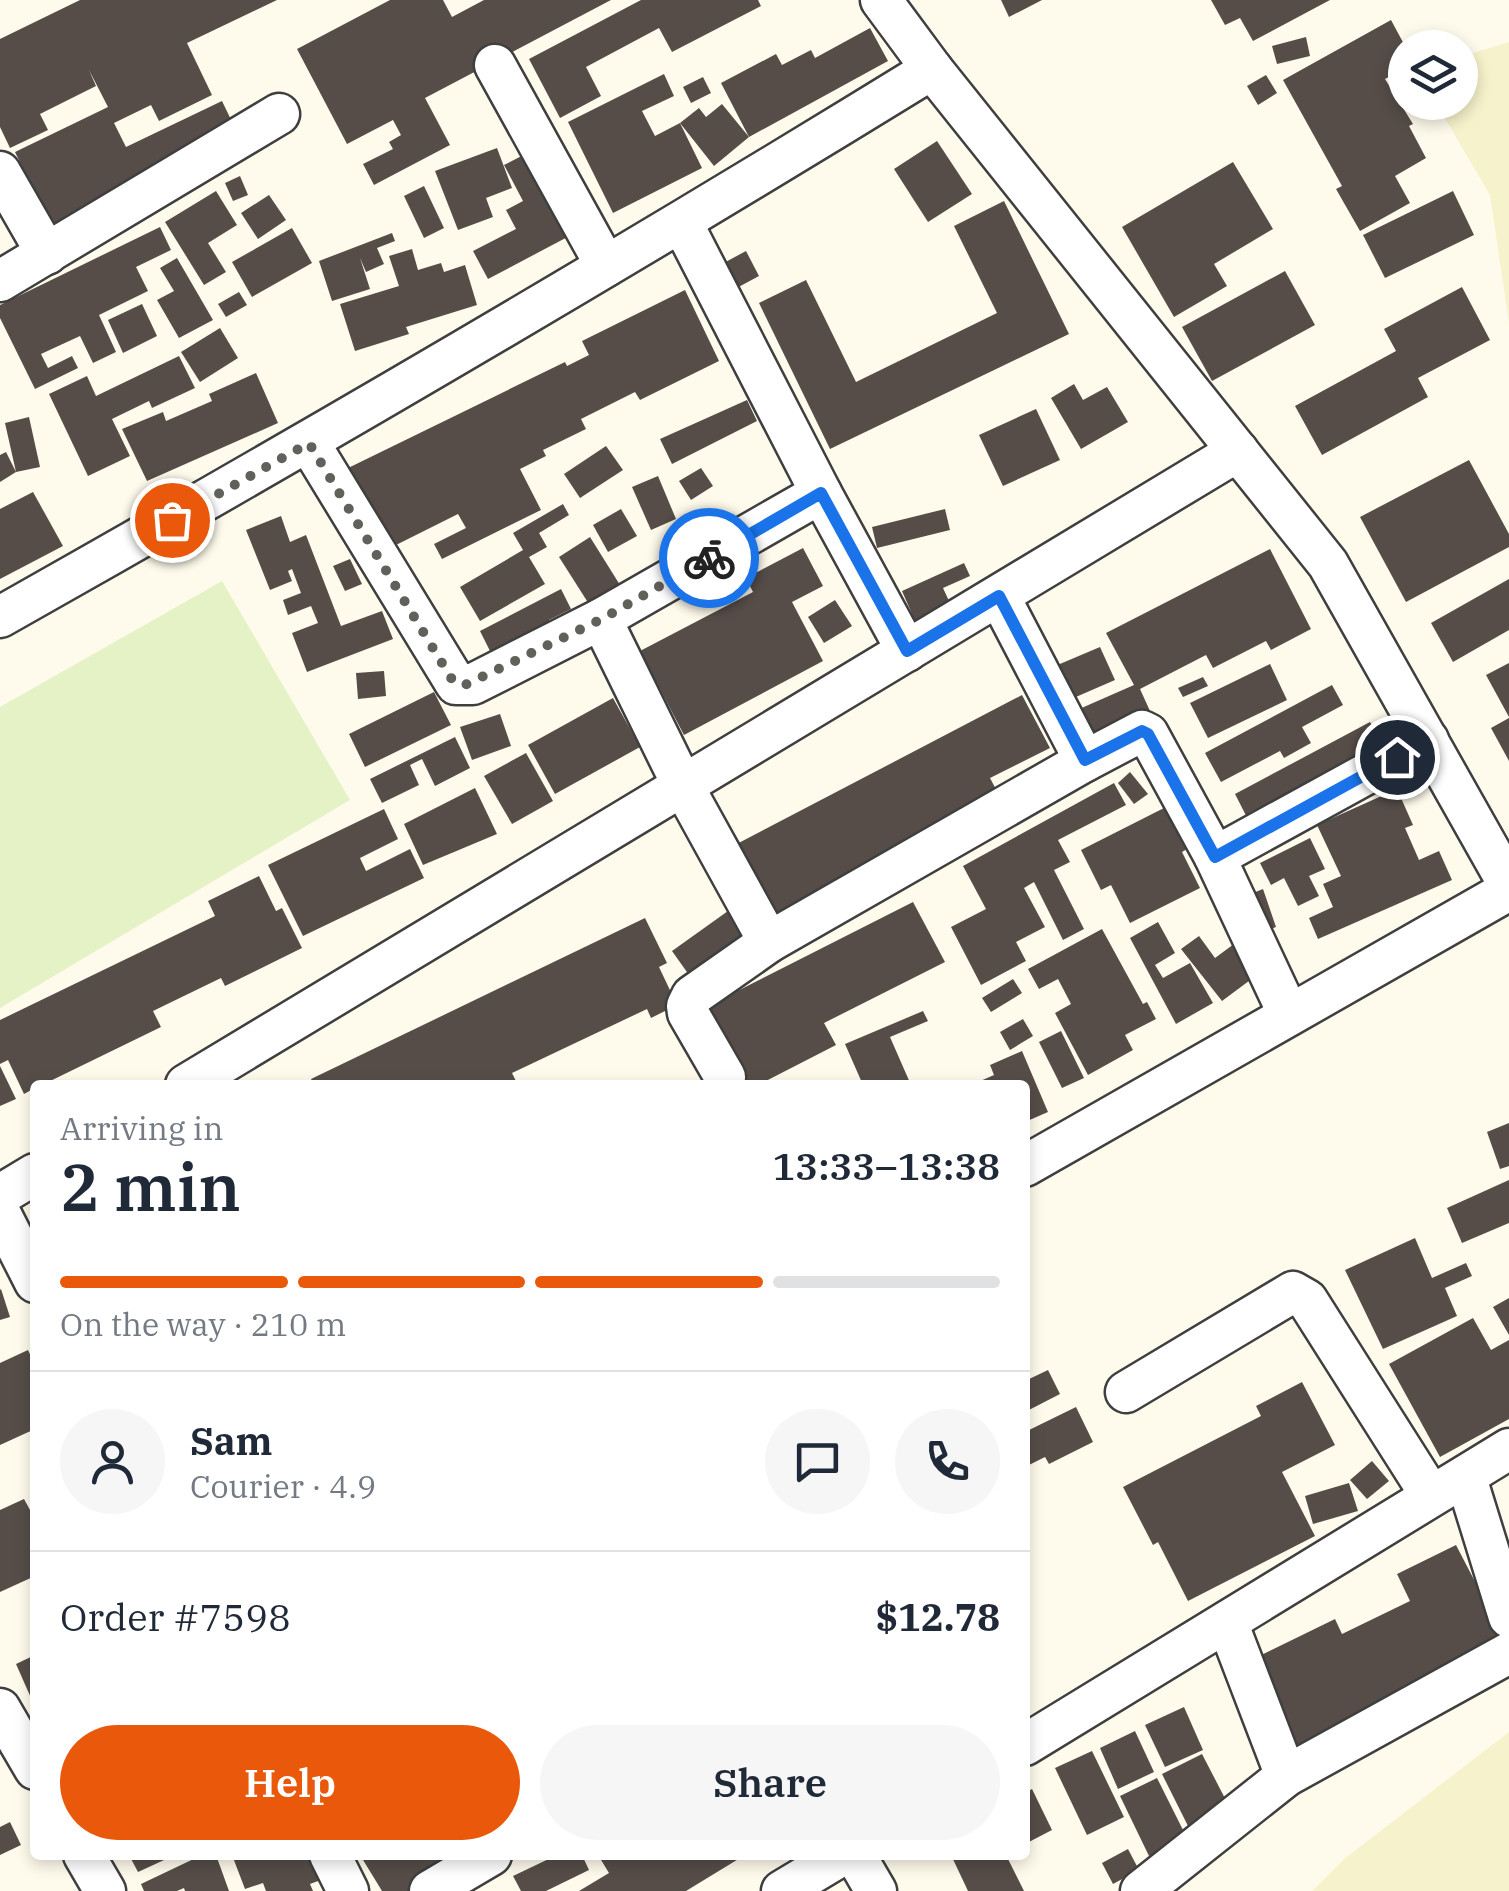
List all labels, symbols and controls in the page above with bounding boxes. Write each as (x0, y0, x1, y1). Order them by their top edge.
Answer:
map controls (1388, 30, 1478, 120)
button: layers (1388, 30, 1478, 120)
pin (130, 478, 215, 563)
icon: bag (145, 493, 200, 548)
courier (659, 508, 759, 608)
icon: bike (682, 531, 737, 586)
pin (1355, 715, 1440, 800)
icon: home (1370, 730, 1425, 785)
text: Arriving in (60, 1107, 223, 1149)
text: 13:33–13:38 (773, 1141, 1000, 1190)
text: 2 min (60, 1144, 241, 1229)
text: On the way · 210 m (60, 1303, 346, 1345)
button: person (60, 1409, 165, 1514)
button: chat (765, 1409, 870, 1514)
button: phone (895, 1409, 1000, 1514)
text: Sam (190, 1416, 273, 1465)
text: Courier · 4.9 (190, 1465, 376, 1507)
text: Order #7598 (60, 1592, 291, 1641)
text: $12.78 (875, 1592, 1000, 1641)
button: Help (60, 1725, 520, 1840)
button: Share (540, 1725, 1000, 1840)

